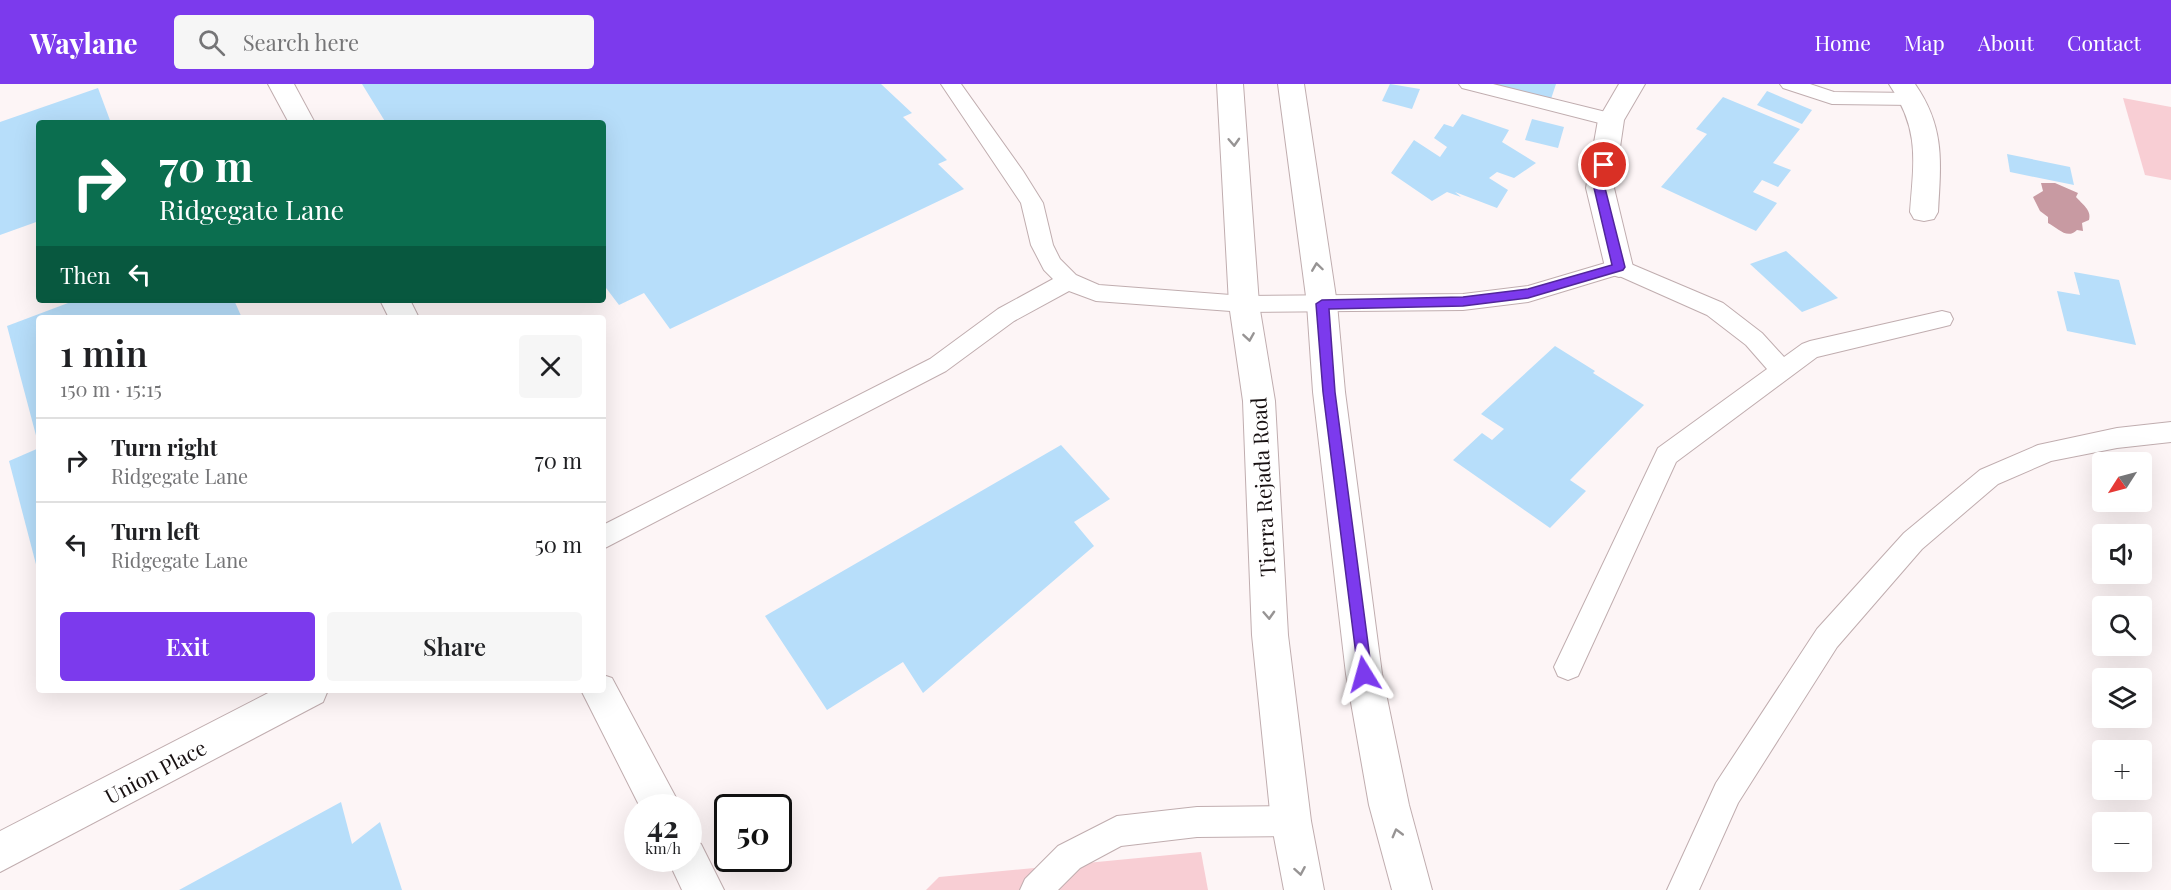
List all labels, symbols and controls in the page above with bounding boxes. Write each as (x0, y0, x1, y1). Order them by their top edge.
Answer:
search box (174, 15, 594, 69)
text: Waylane (30, 24, 138, 61)
icon: search (195, 26, 228, 59)
text: Search here (243, 27, 359, 57)
text: Home (1815, 28, 1871, 56)
text: Map (1904, 28, 1945, 56)
text: About (1978, 28, 2034, 56)
text: Contact (2067, 28, 2141, 56)
text: 70 m (159, 137, 253, 193)
one-way arrow (1227, 138, 1240, 147)
pin (1578, 139, 1629, 190)
icon: right (60, 144, 138, 222)
icon: arrive (1587, 148, 1620, 181)
text: Ridgegate Lane (159, 191, 344, 227)
icon: left (123, 258, 156, 291)
text: Then (60, 260, 111, 290)
one-way arrow (1311, 262, 1323, 271)
text: 1 min (60, 328, 148, 376)
one-way arrow (1242, 332, 1254, 341)
button: close (519, 335, 582, 398)
text: 150 m · 15:15 (60, 375, 162, 402)
street label: Tierra Rejada Road (1243, 397, 1281, 577)
text: Turn right (111, 432, 217, 462)
icon: right (60, 444, 93, 477)
text: 70 m (535, 445, 582, 475)
north arrow (2092, 452, 2152, 512)
map controls (2092, 452, 2152, 872)
text: Ridgegate Lane (111, 462, 248, 489)
text: Turn left (111, 516, 200, 546)
button: sound (2092, 524, 2152, 584)
icon: left (60, 528, 93, 561)
text: 50 m (535, 529, 582, 559)
text: Ridgegate Lane (111, 546, 248, 573)
button: search (2092, 596, 2152, 656)
one-way arrow (1262, 610, 1275, 619)
button: Exit (60, 612, 315, 681)
button: Share (327, 612, 582, 681)
position arrow (1332, 642, 1396, 706)
button: layers (2092, 668, 2152, 728)
street label: Union Place (99, 732, 211, 810)
button: + (2092, 740, 2152, 800)
speed limit sign: 50 (714, 794, 792, 872)
text: 42 (647, 806, 679, 846)
button: − (2092, 812, 2152, 872)
one-way arrow (1391, 829, 1404, 839)
text: km/h (645, 838, 681, 858)
one-way arrow (1293, 865, 1306, 875)

